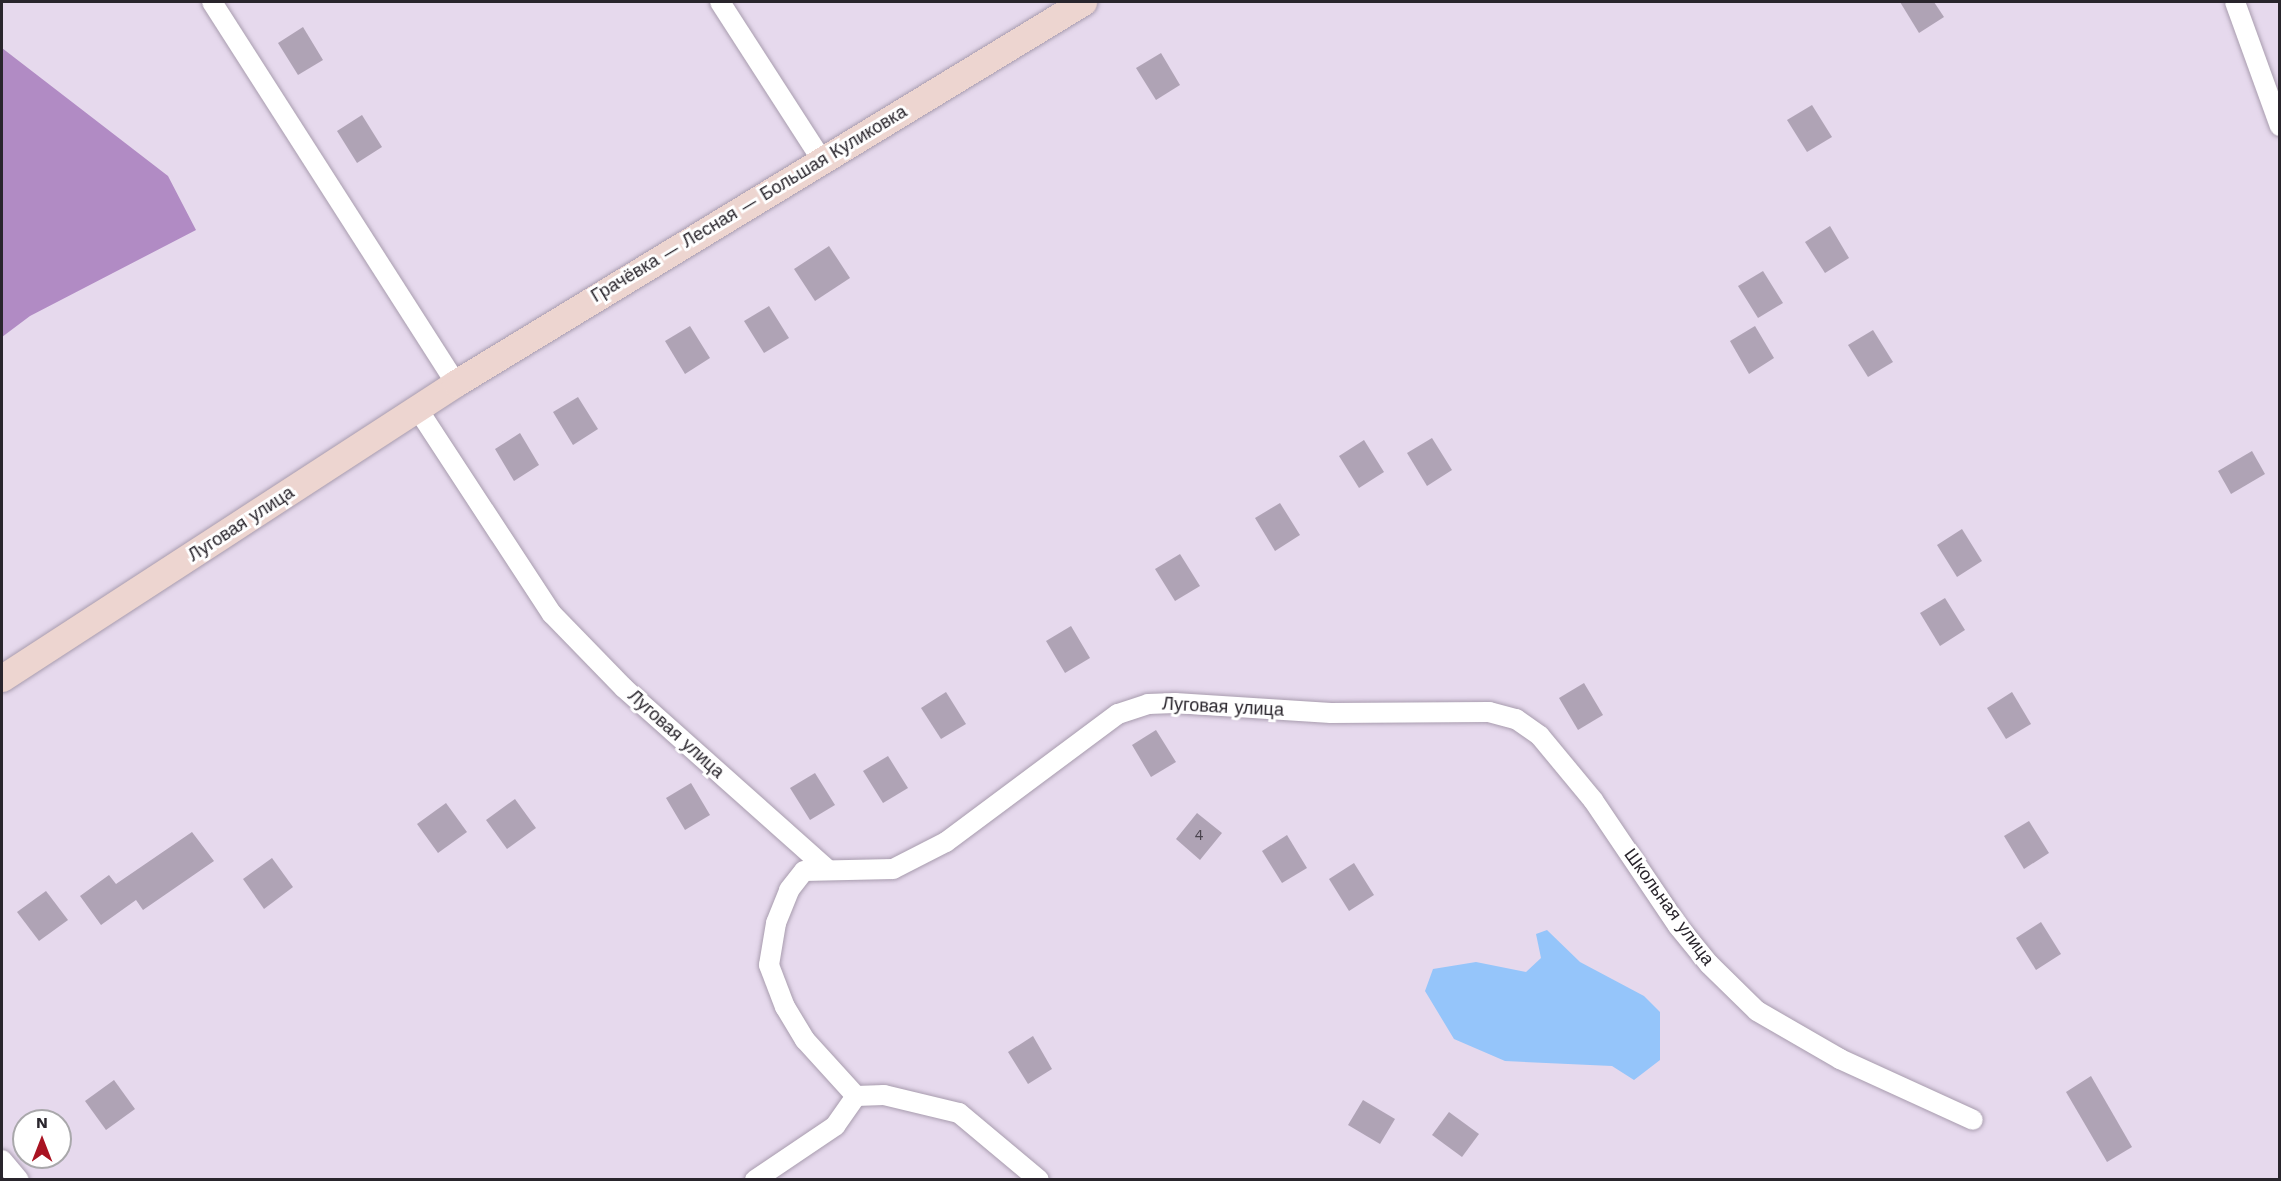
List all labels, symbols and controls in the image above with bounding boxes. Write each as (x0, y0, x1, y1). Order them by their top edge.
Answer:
street label: Грачёвка — Лесная — Большая Куликовка (587, 101, 911, 307)
street label: Луговая улица (184, 482, 298, 566)
street label: Луговая улица (623, 685, 729, 783)
street label: Луговая улица (1162, 693, 1284, 721)
house number: 4 (1194, 827, 1204, 845)
street label: Школьная улица (1619, 844, 1719, 970)
north arrow (12, 1109, 72, 1169)
text: N (36, 1113, 48, 1132)

